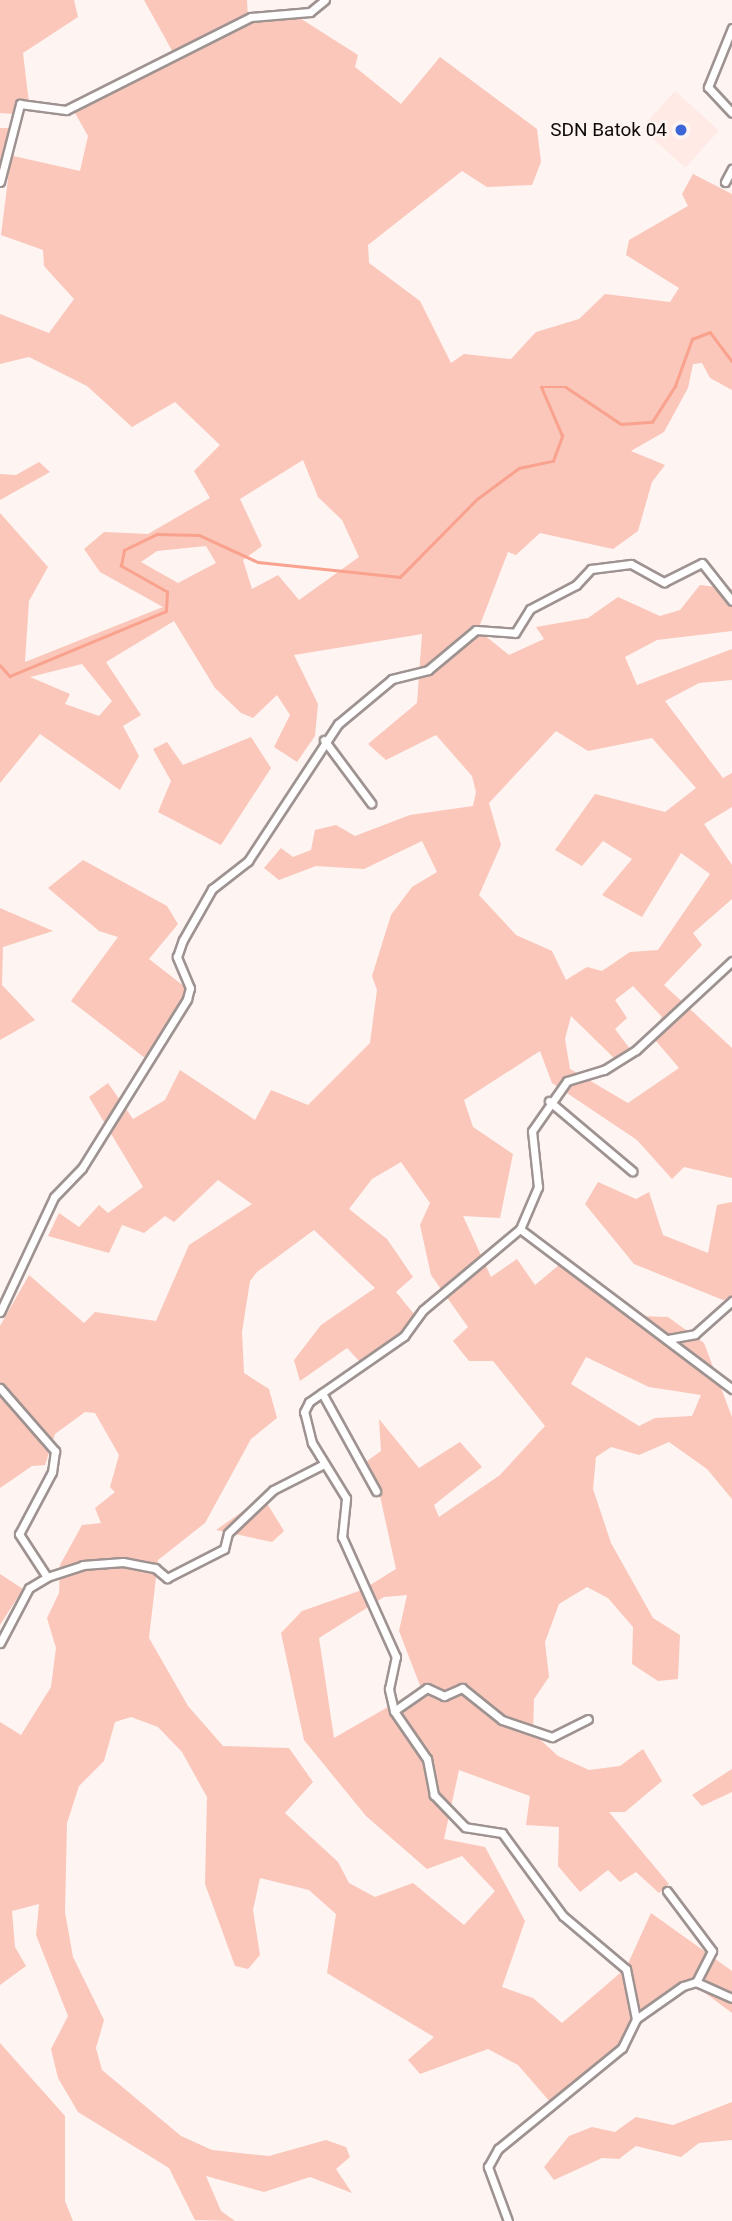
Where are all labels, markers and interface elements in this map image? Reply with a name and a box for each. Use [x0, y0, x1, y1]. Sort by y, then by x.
place label: SDN Batok 04 [550, 119, 667, 141]
marker: SDN Batok 04 [673, 122, 689, 138]

